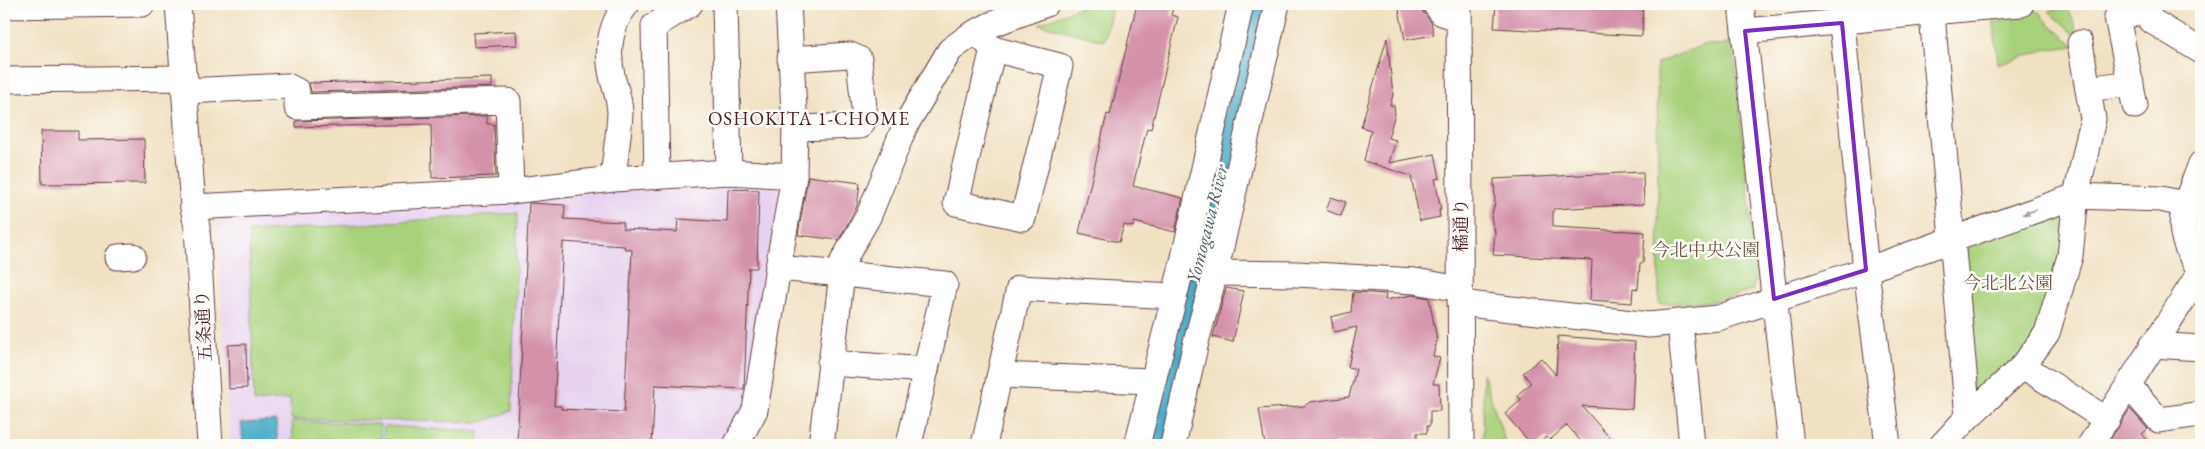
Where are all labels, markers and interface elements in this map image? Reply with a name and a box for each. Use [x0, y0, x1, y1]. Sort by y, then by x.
district label: OSHOKITA 1-CHOME [708, 106, 910, 131]
water label: Yomogawa River [1180, 161, 1234, 286]
street label: 橘通り [1449, 198, 1472, 252]
one-way arrow [2022, 209, 2037, 217]
park label: 今北中央公園 [1652, 238, 1760, 261]
park label: 今北北公園 [1963, 271, 2053, 294]
one-way arrow [1819, 279, 1834, 287]
street label: 五条通り [190, 289, 216, 363]

